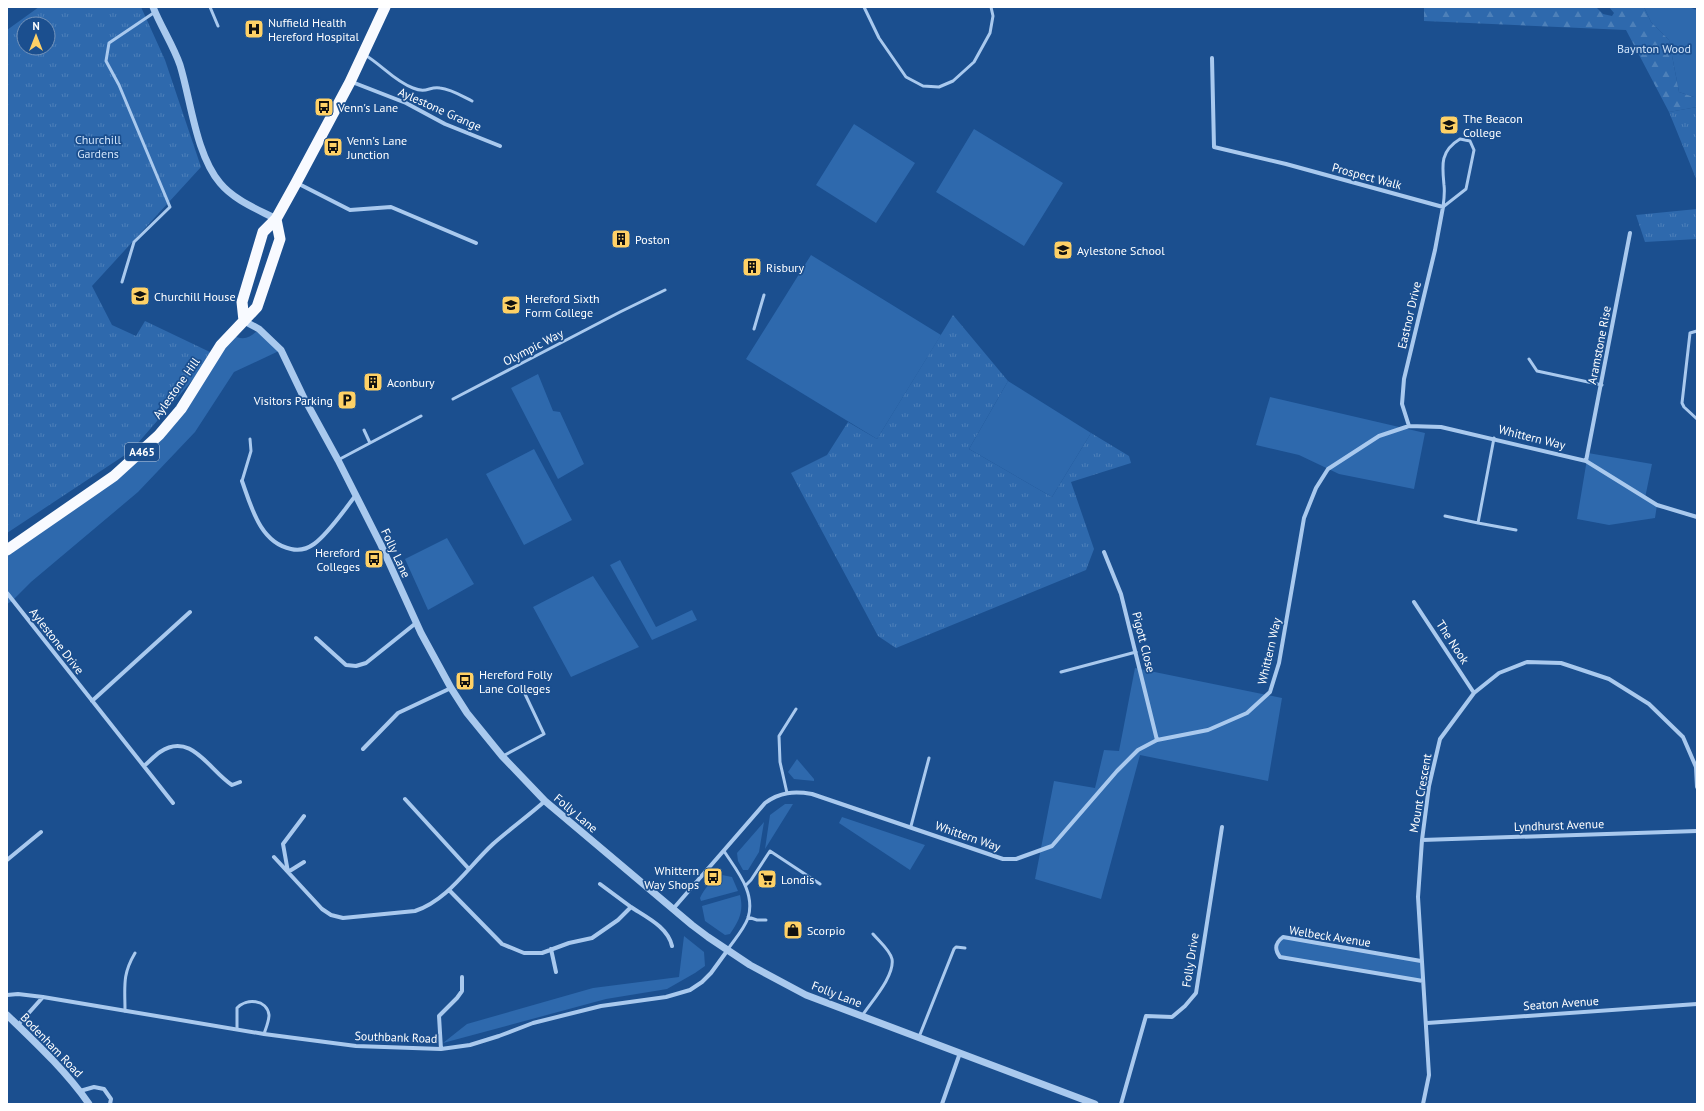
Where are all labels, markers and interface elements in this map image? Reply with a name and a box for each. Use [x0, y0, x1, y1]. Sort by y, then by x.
place label: Nuffield Health Hereford Hospital [268, 15, 359, 44]
north arrow [16, 16, 56, 56]
hospital icon: Nuffield Health Hereford Hospital [243, 18, 265, 40]
text: N [32, 19, 40, 33]
park label: Baynton Wood [1617, 41, 1691, 56]
street label: Aylestone Grange [396, 84, 484, 134]
bus stop icon: Venn's Lane [313, 96, 335, 118]
place label: Venn's Lane [337, 100, 398, 115]
place label: The Beacon College [1463, 111, 1523, 140]
school or university icon: The Beacon College [1438, 114, 1460, 136]
park label: Churchill Gardens [75, 132, 122, 161]
place label: Venn's Lane Junction [346, 133, 407, 162]
bus stop icon: Venn's Lane Junction [322, 136, 344, 158]
street label: Prospect Walk [1331, 160, 1404, 193]
building icon: Poston [610, 228, 632, 250]
place label: Poston [635, 232, 670, 247]
school or university icon: Aylestone School [1052, 239, 1074, 261]
place label: Aylestone School [1077, 243, 1165, 258]
building icon: Risbury [741, 256, 763, 278]
place label: Risbury [766, 260, 804, 275]
street label: Eastnor Drive [1394, 280, 1424, 350]
school or university icon: Churchill House [129, 285, 151, 307]
place label: Churchill House [154, 289, 235, 304]
place label: Hereford Sixth Form College [525, 291, 600, 320]
school or university icon: Hereford Sixth Form College [500, 294, 522, 316]
street label: Aramstone Rise [1584, 305, 1614, 385]
street label: Olympic Way [500, 325, 566, 369]
street label: Aylestone Hill [149, 354, 203, 422]
building icon: Aconbury [362, 371, 384, 393]
place label: Aconbury [387, 375, 435, 390]
parking icon: Visitors Parking [336, 389, 358, 411]
place label: Visitors Parking [253, 393, 333, 408]
street label: Whittern Way [1497, 421, 1567, 453]
road number: A465 [125, 443, 159, 461]
street label: Folly Lane [378, 526, 414, 580]
place label: Hereford Colleges [315, 545, 360, 574]
bus stop icon: Hereford Colleges [363, 548, 385, 570]
street label: Aylestone Drive [26, 605, 88, 677]
street label: Pigott Close [1129, 610, 1159, 674]
street label: Whittern Way [1254, 616, 1284, 686]
street label: The Nook [1433, 617, 1473, 667]
place label: Hereford Folly Lane Colleges [479, 667, 553, 696]
bus stop icon: Hereford Folly Lane Colleges [454, 670, 476, 692]
street label: Mount Crescent [1406, 752, 1434, 834]
street label: Folly Lane [551, 790, 601, 836]
street label: Lyndhurst Avenue [1514, 816, 1604, 834]
street label: Whittern Way [933, 818, 1003, 854]
place label: Whittern Way Shops [644, 863, 699, 892]
bus stop icon: Whittern Way Shops [702, 866, 724, 888]
supermarket icon: Londis [756, 868, 778, 890]
place label: Londis [781, 872, 814, 887]
shop icon: Scorpio [782, 919, 804, 941]
street label: Welbeck Avenue [1288, 922, 1372, 950]
place label: Scorpio [807, 923, 845, 938]
street label: Folly Drive [1178, 932, 1202, 988]
street label: Folly Lane [810, 978, 864, 1010]
street label: Seaton Avenue [1523, 993, 1599, 1013]
street label: Bodenham Road [18, 1010, 86, 1080]
street label: Southbank Road [354, 1028, 438, 1046]

